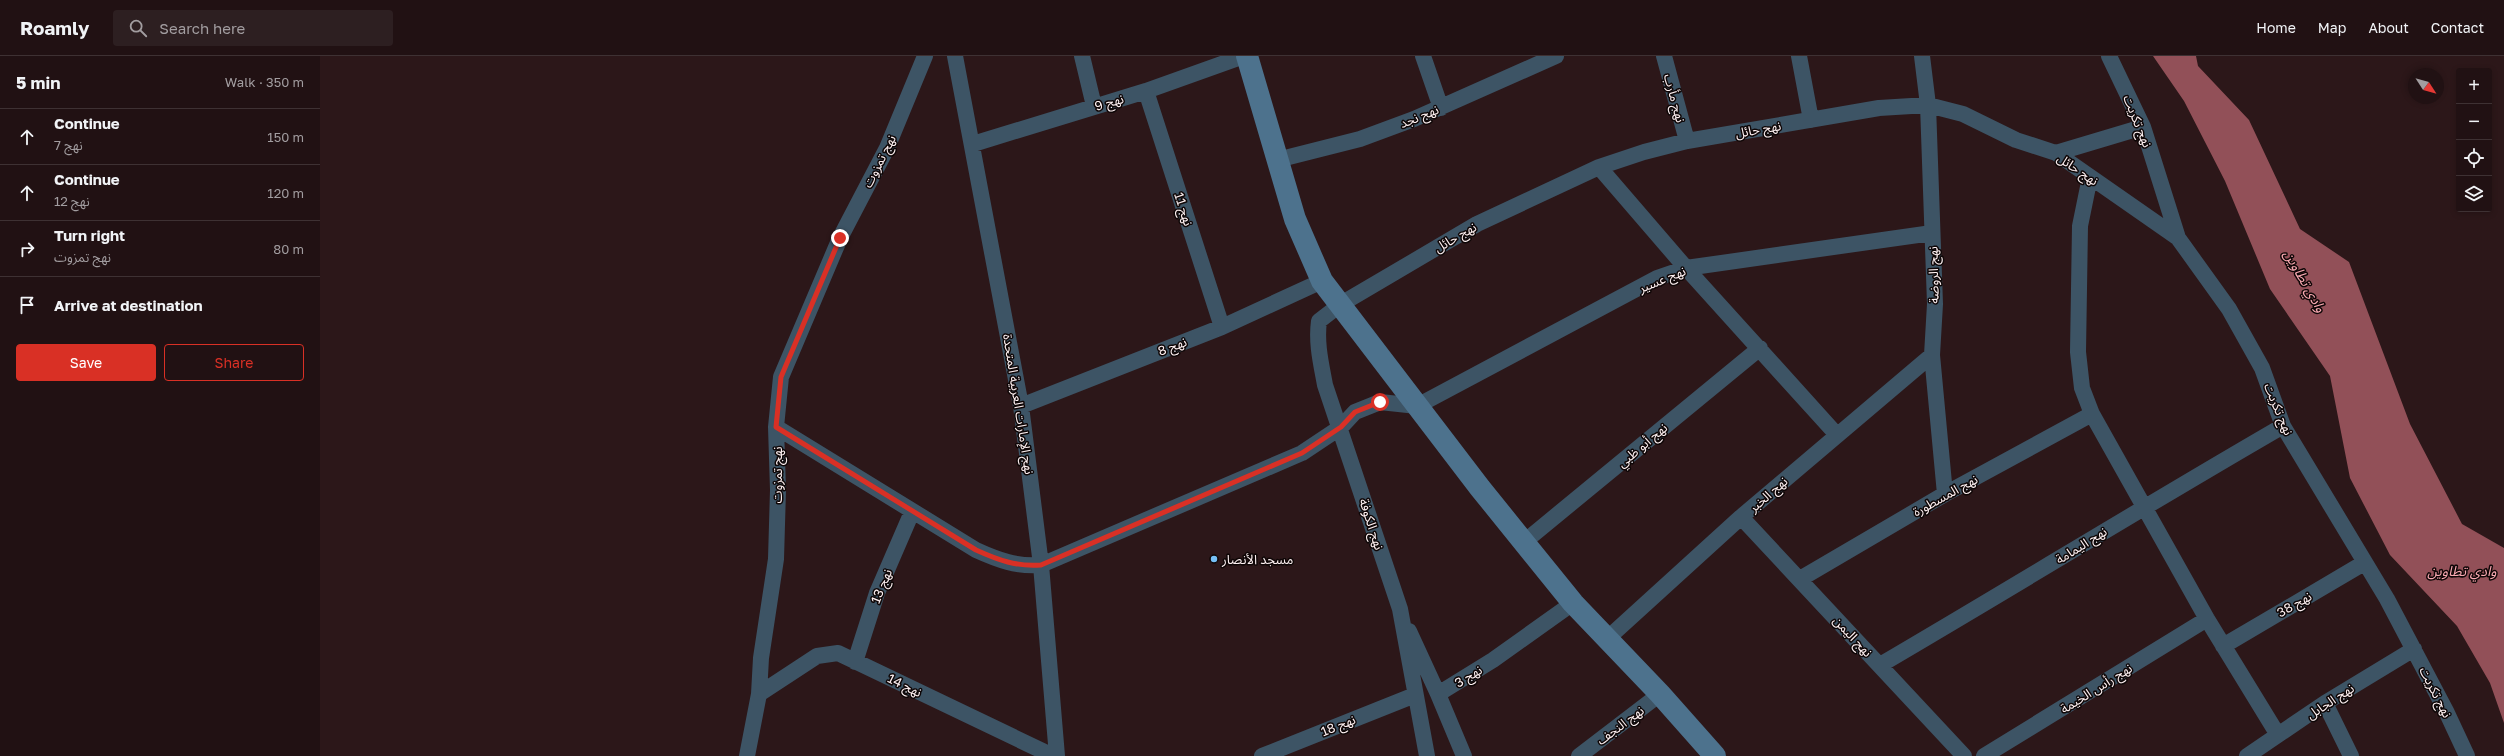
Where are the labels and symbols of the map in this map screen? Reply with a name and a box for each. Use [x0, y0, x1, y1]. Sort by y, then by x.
north arrow [2408, 68, 2444, 104]
street label: نهج مأرب [1658, 72, 1689, 125]
street label: نهج 9 [1092, 90, 1126, 117]
street label: نهج تكريت [2117, 92, 2156, 151]
street label: نهج نجد [1397, 101, 1442, 134]
street label: نهج حائل [1734, 117, 1783, 144]
street label: نهج تمزوت [859, 132, 902, 191]
street label: نهج حائل [2053, 149, 2102, 191]
street label: نهج 11 [1168, 190, 1197, 229]
street label: نهج حائل [1431, 219, 1481, 258]
route end [831, 229, 849, 247]
street label: نهج الروضة [1925, 246, 1944, 304]
water label: وادي تطاوين [2278, 247, 2330, 317]
street label: نهج عسير [1635, 262, 1689, 299]
street label: نهج الإمارات العربية المتحدة [997, 333, 1038, 476]
street label: نهج 8 [1155, 333, 1190, 362]
street label: نهج تكريت [2258, 381, 2297, 439]
route start [1371, 393, 1389, 411]
street label: نهج أبو ظبي [1614, 419, 1672, 473]
street label: نهج تمزوت [769, 446, 788, 504]
street label: نهج المسطورة [1910, 471, 1982, 522]
street label: نهج الخبر [1745, 473, 1793, 518]
street label: نهج الكوفة [1353, 496, 1388, 553]
street label: نهج اليمامة [2052, 523, 2111, 570]
place label: مسجد الأنصار [1221, 551, 1294, 567]
marker: مسجد الأنصار [1209, 554, 1219, 564]
water label: وادي تطاوين [2427, 562, 2497, 582]
street label: نهج 13 [867, 566, 898, 607]
street label: نهج 38 [2274, 588, 2316, 623]
street label: نهج اليمن [1828, 612, 1876, 662]
street label: نهج رأس الخيمة [2057, 660, 2136, 719]
street label: نهج 3 [1451, 661, 1486, 693]
street label: نهج تكريت [2414, 664, 2456, 722]
street label: نهج 14 [884, 670, 925, 703]
street label: نهج الجابل [2303, 680, 2358, 725]
street label: نهج النجف [1593, 702, 1649, 750]
street label: نهج 18 [1318, 711, 1359, 742]

